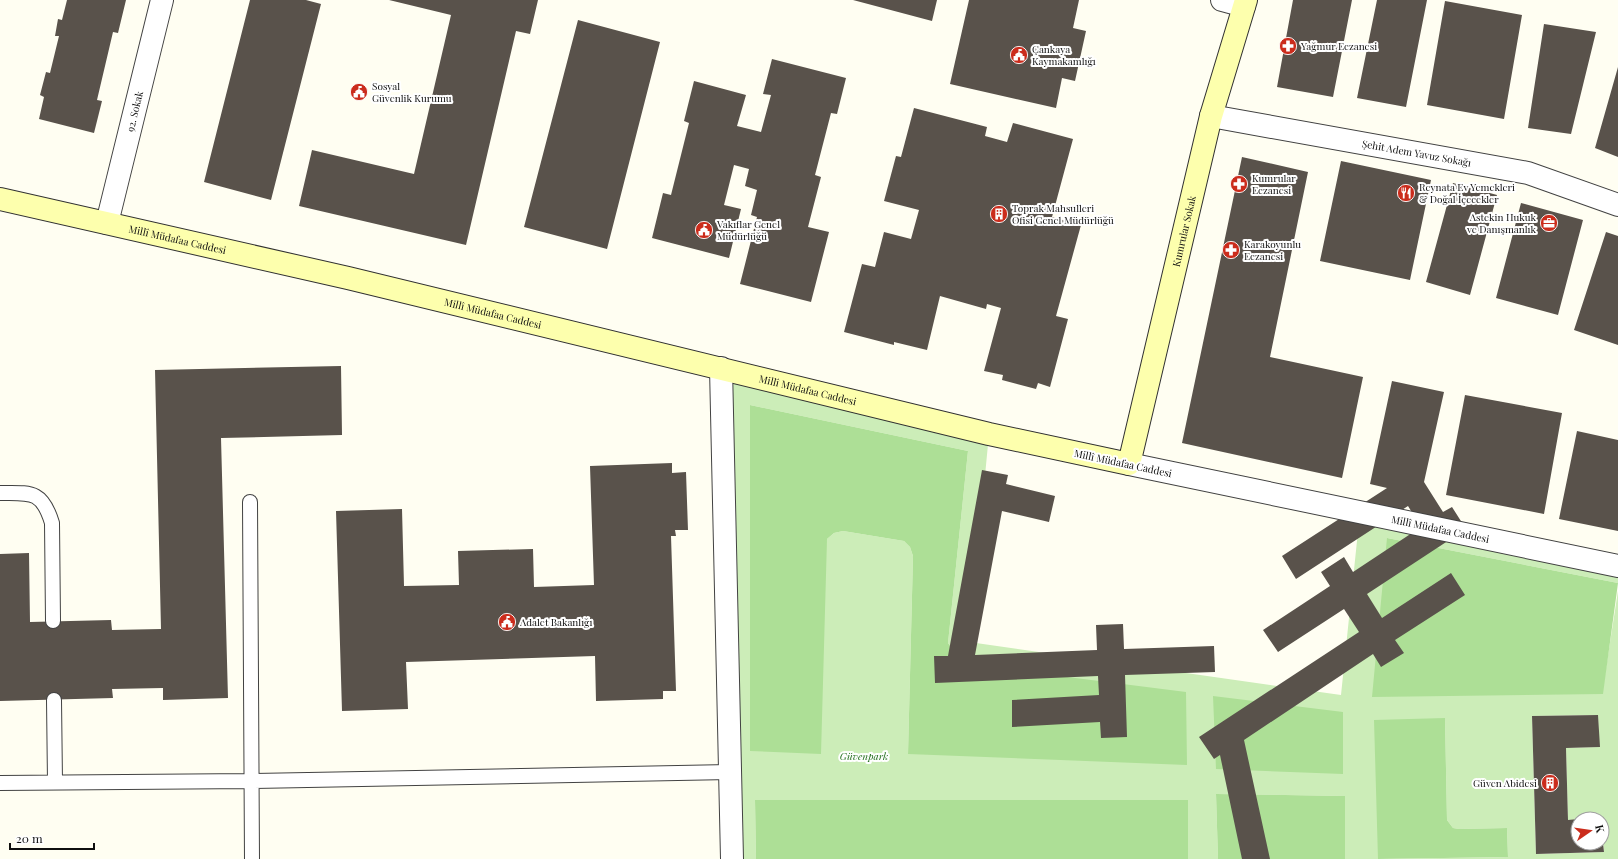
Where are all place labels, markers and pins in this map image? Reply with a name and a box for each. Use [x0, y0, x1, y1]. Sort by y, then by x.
pharmacy icon: Yağmur Eczanesi [1278, 36, 1298, 56]
place label: Yağmur Eczanesi [1300, 39, 1377, 53]
place label: Çankaya Kaymakamlığı [1032, 42, 1096, 68]
public building icon: Çankaya Kaymakamlığı [1009, 45, 1029, 65]
place label: Sosyal Güvenlik Kurumu [372, 79, 452, 105]
public building icon: Sosyal Güvenlik Kurumu [349, 82, 369, 102]
place label: Kumrular Eczanesi [1252, 171, 1296, 197]
pharmacy icon: Kumrular Eczanesi [1229, 174, 1249, 194]
place label: Reynata Ev Yemekleri & Doğal İçecekler [1419, 180, 1515, 206]
restaurant icon: Reynata Ev Yemekleri & Doğal İçecekler [1396, 183, 1416, 203]
place label: Toprak Mahsulleri Ofisi Genel Müdürlüğü [1012, 201, 1114, 227]
building icon: Toprak Mahsulleri Ofisi Genel Müdürlüğü [989, 204, 1009, 224]
place label: Astekin Hukuk ve Danışmanlık [1466, 210, 1537, 236]
office icon: Astekin Hukuk ve Danışmanlık [1539, 213, 1559, 233]
place label: Vakıflar Genel Müdürlüğü [716, 217, 780, 243]
public building icon: Vakıflar Genel Müdürlüğü [694, 220, 714, 240]
place label: Karakoyunlu Eczanesi [1244, 237, 1301, 263]
pharmacy icon: Karakoyunlu Eczanesi [1221, 240, 1241, 260]
public building icon: Adalet Bakanlığı [497, 612, 517, 632]
place label: Adalet Bakanlığı [519, 615, 592, 629]
building icon: Güven Abidesi [1540, 773, 1560, 793]
place label: Güven Abidesi [1473, 776, 1537, 790]

